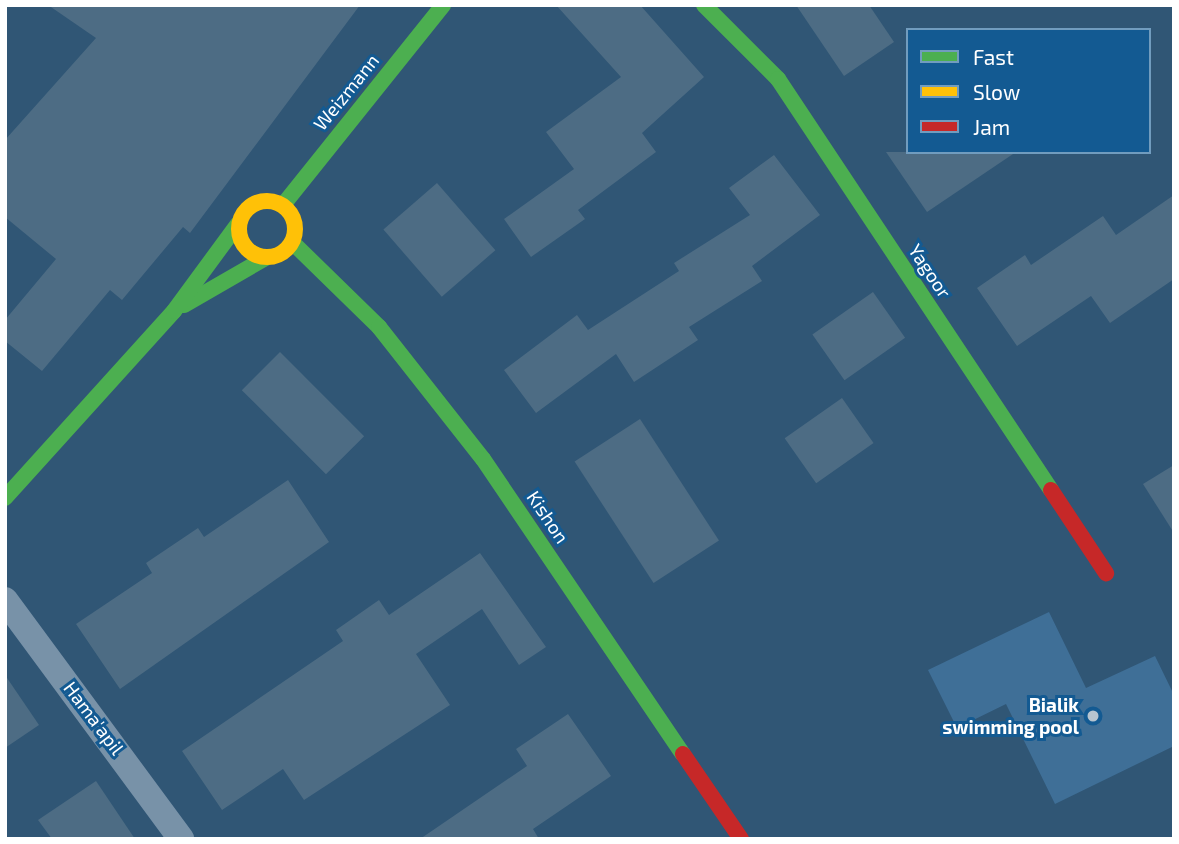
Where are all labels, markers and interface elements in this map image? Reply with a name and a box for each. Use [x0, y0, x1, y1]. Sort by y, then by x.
legend [906, 28, 1151, 154]
text: Fast [973, 44, 1014, 69]
street label: Weizmann [308, 49, 384, 135]
text: Slow [973, 79, 1020, 104]
text: Jam [973, 114, 1010, 139]
street label: Yagoor [904, 240, 956, 302]
street label: Kishon [522, 486, 574, 548]
street label: Hama'apil [59, 677, 129, 759]
place label: Bialik swimming pool [942, 694, 1079, 738]
marker: Bialik swimming pool [1085, 708, 1101, 724]

